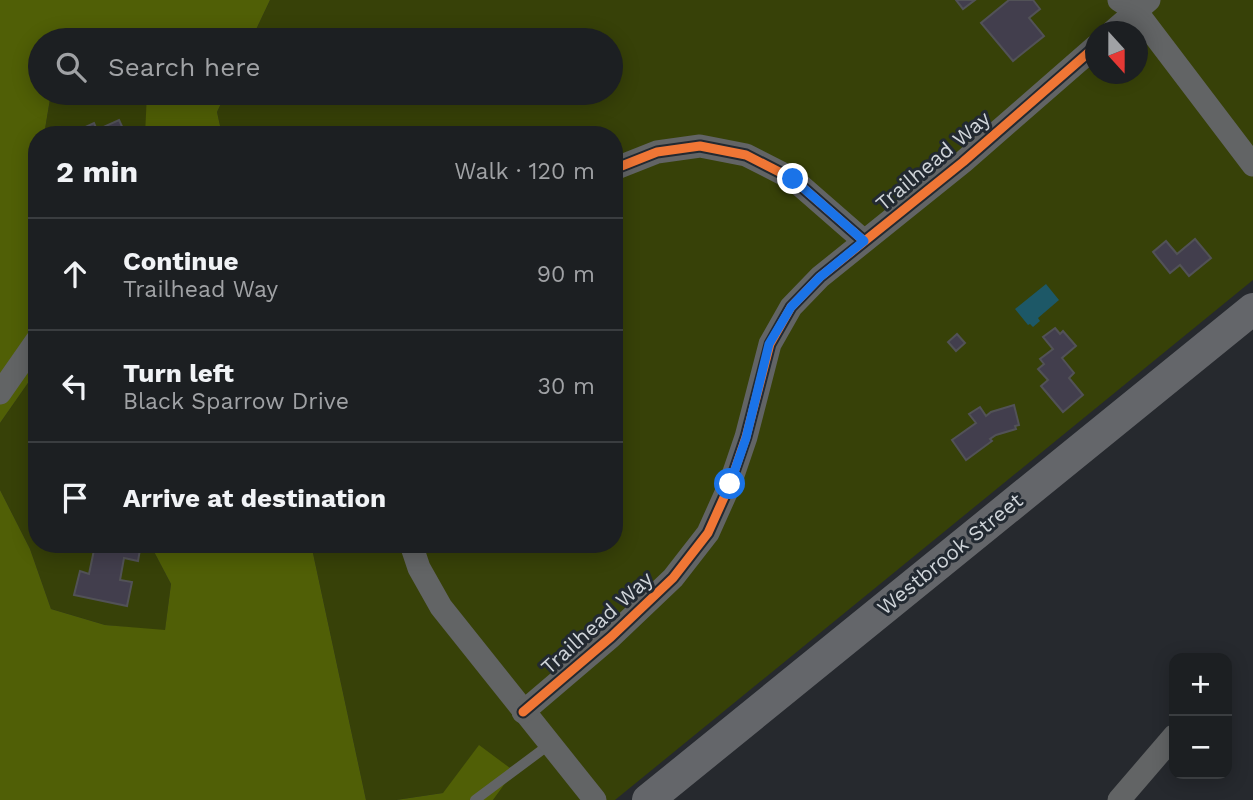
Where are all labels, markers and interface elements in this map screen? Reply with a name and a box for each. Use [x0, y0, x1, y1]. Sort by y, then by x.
north arrow [1085, 21, 1148, 84]
search box [28, 28, 623, 105]
icon: search [52, 48, 90, 86]
text: Search here [108, 52, 260, 82]
street label: Trailhead Way [870, 105, 995, 216]
text: 2 min [56, 154, 138, 189]
text: Walk · 120 m [454, 158, 595, 185]
route end [777, 163, 808, 194]
text: Continue [123, 246, 239, 276]
icon: ahead [56, 255, 94, 293]
text: 90 m [537, 261, 595, 288]
text: Trailhead Way [123, 276, 278, 303]
text: Turn left [123, 358, 234, 388]
icon: left [56, 367, 94, 405]
text: 30 m [538, 373, 595, 400]
text: Black Sparrow Drive [123, 388, 349, 415]
route start [714, 468, 745, 499]
icon: arrive [56, 479, 94, 517]
text: Arrive at destination [123, 483, 386, 513]
street label: Westbrook Street [872, 487, 1028, 620]
street label: Trailhead Way [536, 566, 658, 679]
map controls [1169, 653, 1232, 779]
button: + [1169, 653, 1232, 716]
button: − [1169, 716, 1232, 779]

